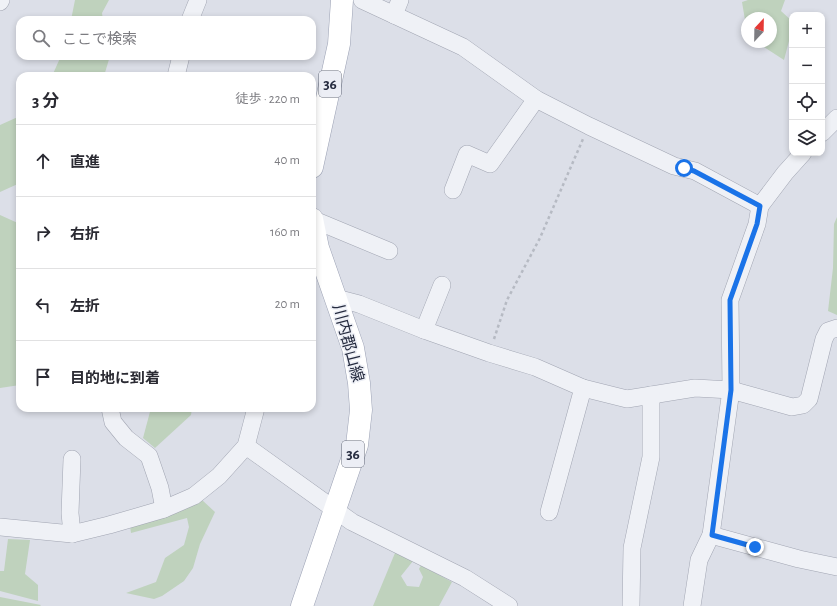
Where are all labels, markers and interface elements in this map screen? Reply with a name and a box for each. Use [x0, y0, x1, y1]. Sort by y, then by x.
north arrow [741, 12, 777, 48]
map controls [789, 12, 825, 156]
button: + [789, 12, 825, 48]
search box [16, 16, 316, 60]
icon: search [30, 27, 52, 49]
text: ここで検索 [62, 32, 137, 47]
button: − [789, 48, 825, 84]
road number: 36 [319, 71, 341, 97]
button: locate [789, 84, 825, 120]
text: 3 分 [32, 92, 59, 109]
text: 徒歩 · 220 m [235, 93, 300, 106]
button: layers [789, 120, 825, 156]
icon: ahead [32, 150, 54, 172]
text: 40 m [274, 154, 300, 167]
text: 直進 [70, 155, 100, 170]
route start [675, 159, 693, 177]
icon: right [32, 222, 54, 244]
text: 160 m [270, 226, 300, 239]
text: 右折 [70, 227, 100, 242]
icon: left [32, 294, 54, 316]
text: 20 m [275, 298, 300, 311]
text: 左折 [70, 299, 100, 314]
street label: 川内郡山線 [330, 302, 367, 384]
icon: arrive [32, 366, 54, 388]
text: 目的地に到着 [70, 371, 160, 386]
road number: 36 [342, 441, 364, 467]
route end [746, 538, 764, 556]

